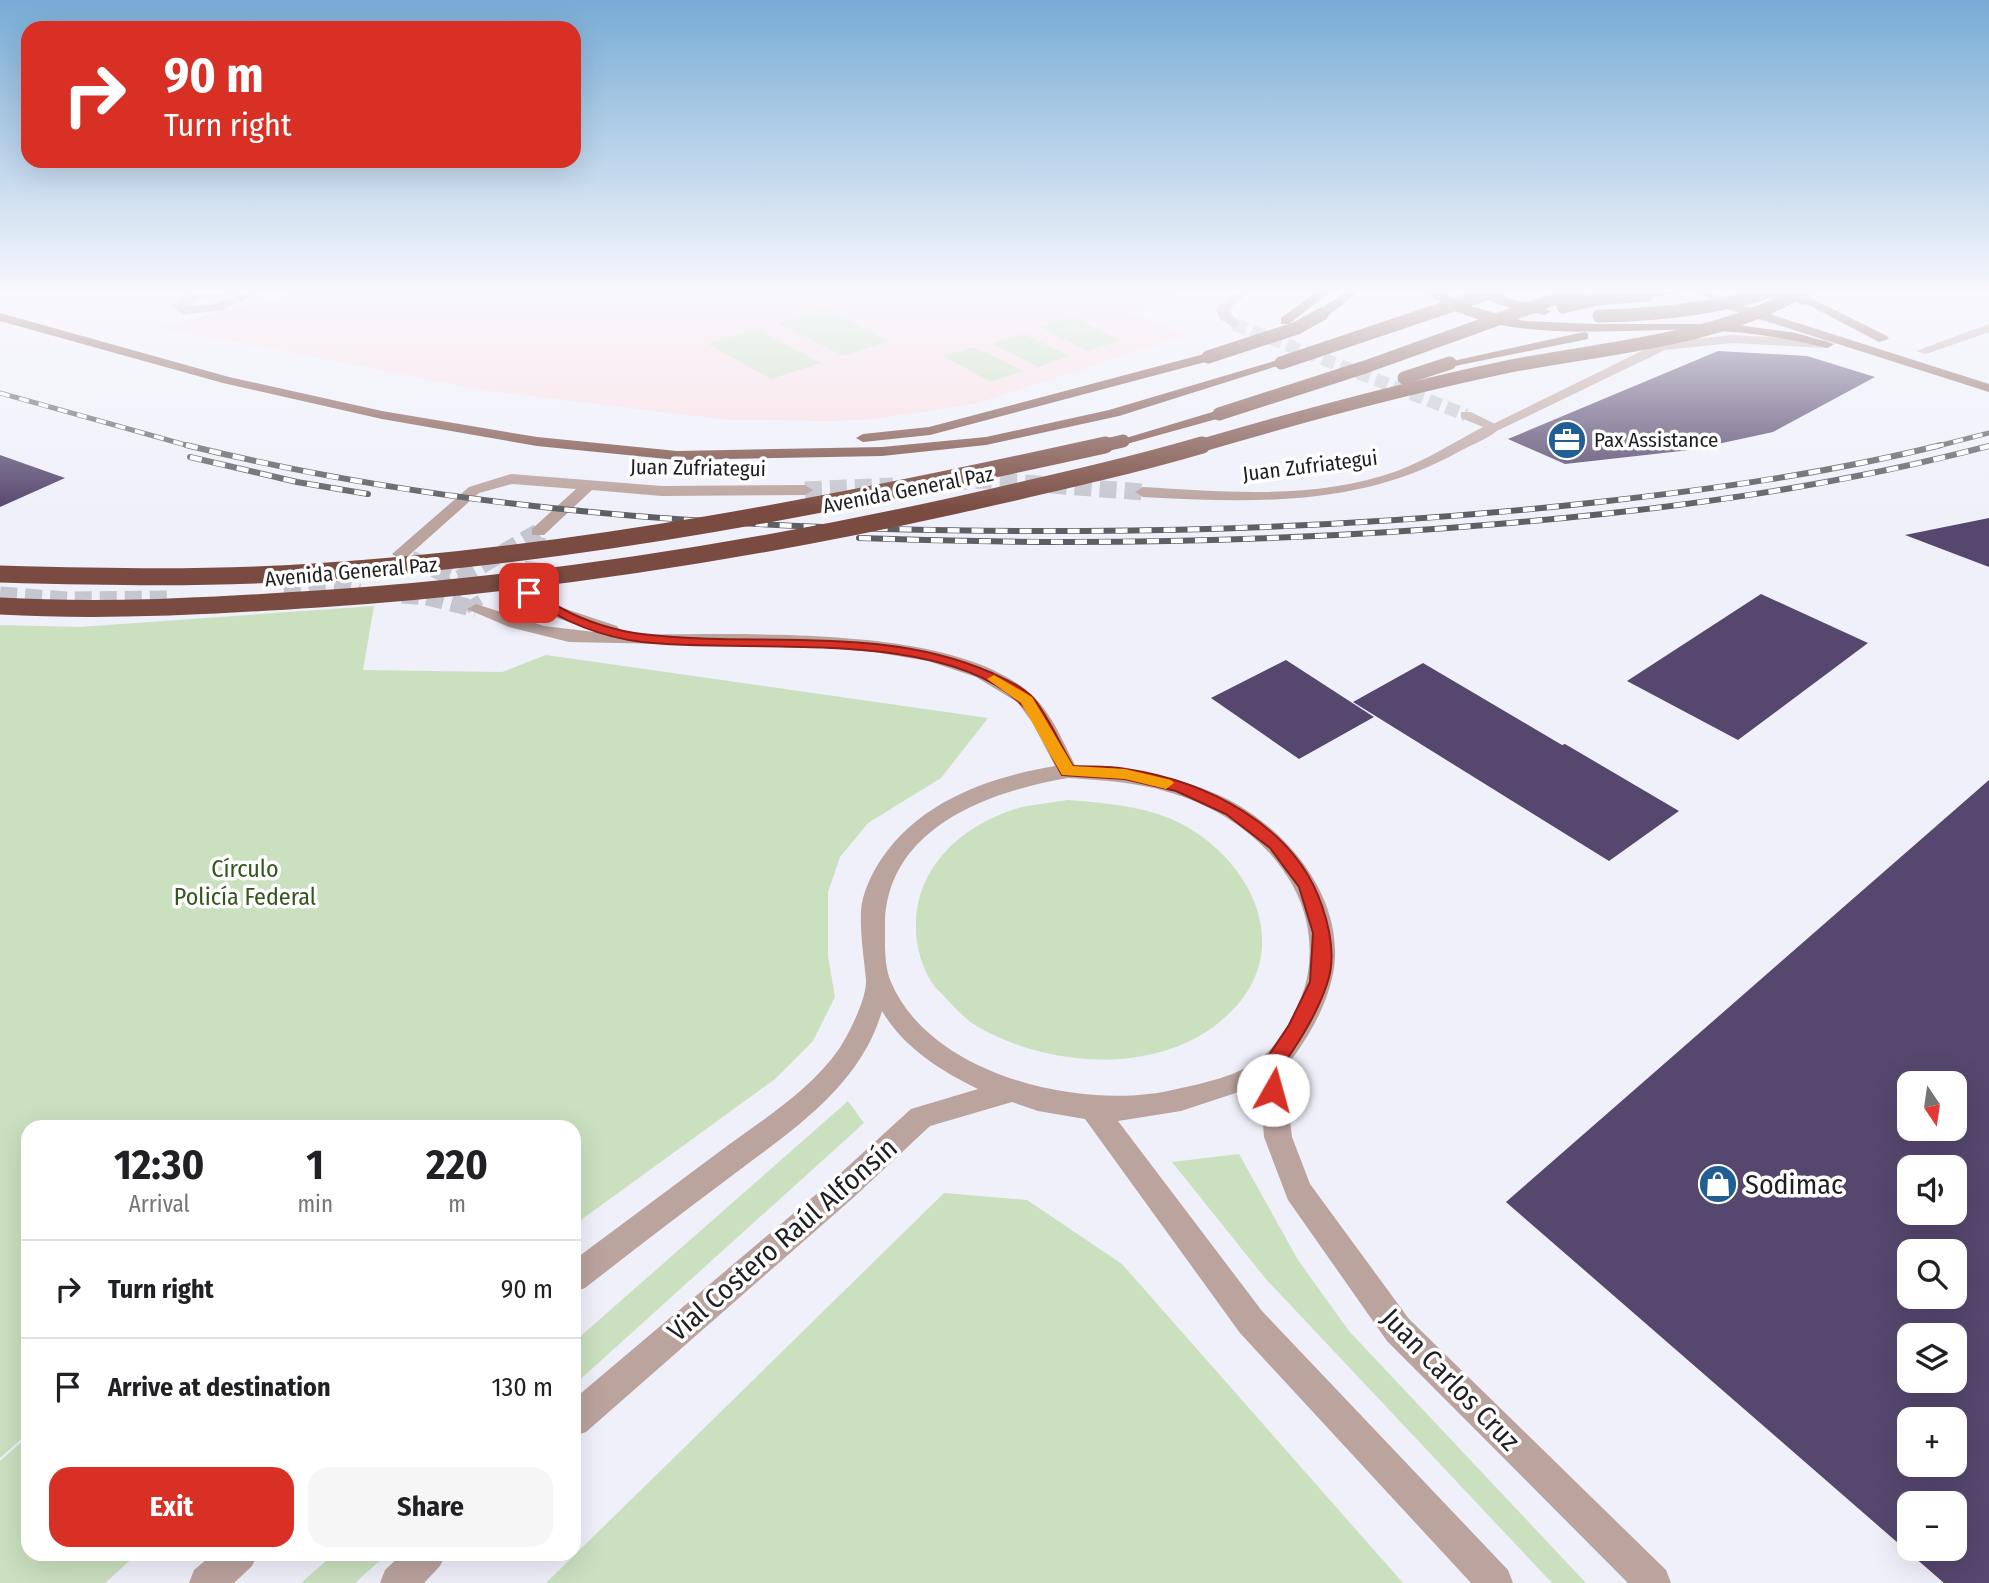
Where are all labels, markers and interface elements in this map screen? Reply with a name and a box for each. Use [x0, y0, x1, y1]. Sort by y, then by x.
text: 90 m [164, 46, 264, 105]
icon: right [49, 49, 140, 140]
text: Turn right [164, 106, 291, 144]
office icon: Pax Assistance [1546, 419, 1588, 461]
place label: Pax Assistance [1594, 427, 1718, 453]
street label: Juan Zufriategui [1241, 445, 1379, 487]
street label: Juan Zufriategui [630, 454, 766, 482]
street label: Avenida General Paz [821, 461, 995, 519]
street label: Avenida General Paz [264, 552, 438, 592]
pin [499, 563, 559, 623]
icon: arrive [510, 574, 548, 612]
park label: Círculo Policía Federal [174, 855, 316, 911]
position arrow [1236, 1053, 1310, 1127]
north arrow [1897, 1071, 1967, 1141]
map controls [1897, 1071, 1967, 1561]
street label: Vial Costero Raúl Alfonsín [661, 1131, 904, 1348]
text: 12:30 [114, 1140, 204, 1190]
text: 1 [306, 1140, 324, 1190]
text: 220 [426, 1140, 488, 1190]
button: sound [1897, 1155, 1967, 1225]
shop icon: Sodimac [1697, 1163, 1739, 1205]
place label: Sodimac [1745, 1168, 1843, 1201]
text: Arrival [129, 1190, 190, 1218]
text: min [297, 1190, 333, 1218]
text: m [448, 1190, 466, 1218]
button: search [1897, 1239, 1967, 1309]
icon: right [49, 1270, 87, 1308]
text: Turn right [108, 1274, 214, 1305]
text: 90 m [501, 1274, 553, 1305]
street label: Juan Carlos Cruz [1375, 1301, 1527, 1457]
button: layers [1897, 1323, 1967, 1393]
icon: arrive [49, 1368, 87, 1406]
text: Arrive at destination [108, 1372, 331, 1403]
text: 130 m [491, 1372, 553, 1403]
button: + [1897, 1407, 1967, 1477]
button: Exit [49, 1467, 294, 1547]
button: Share [308, 1467, 553, 1547]
button: − [1897, 1491, 1967, 1561]

